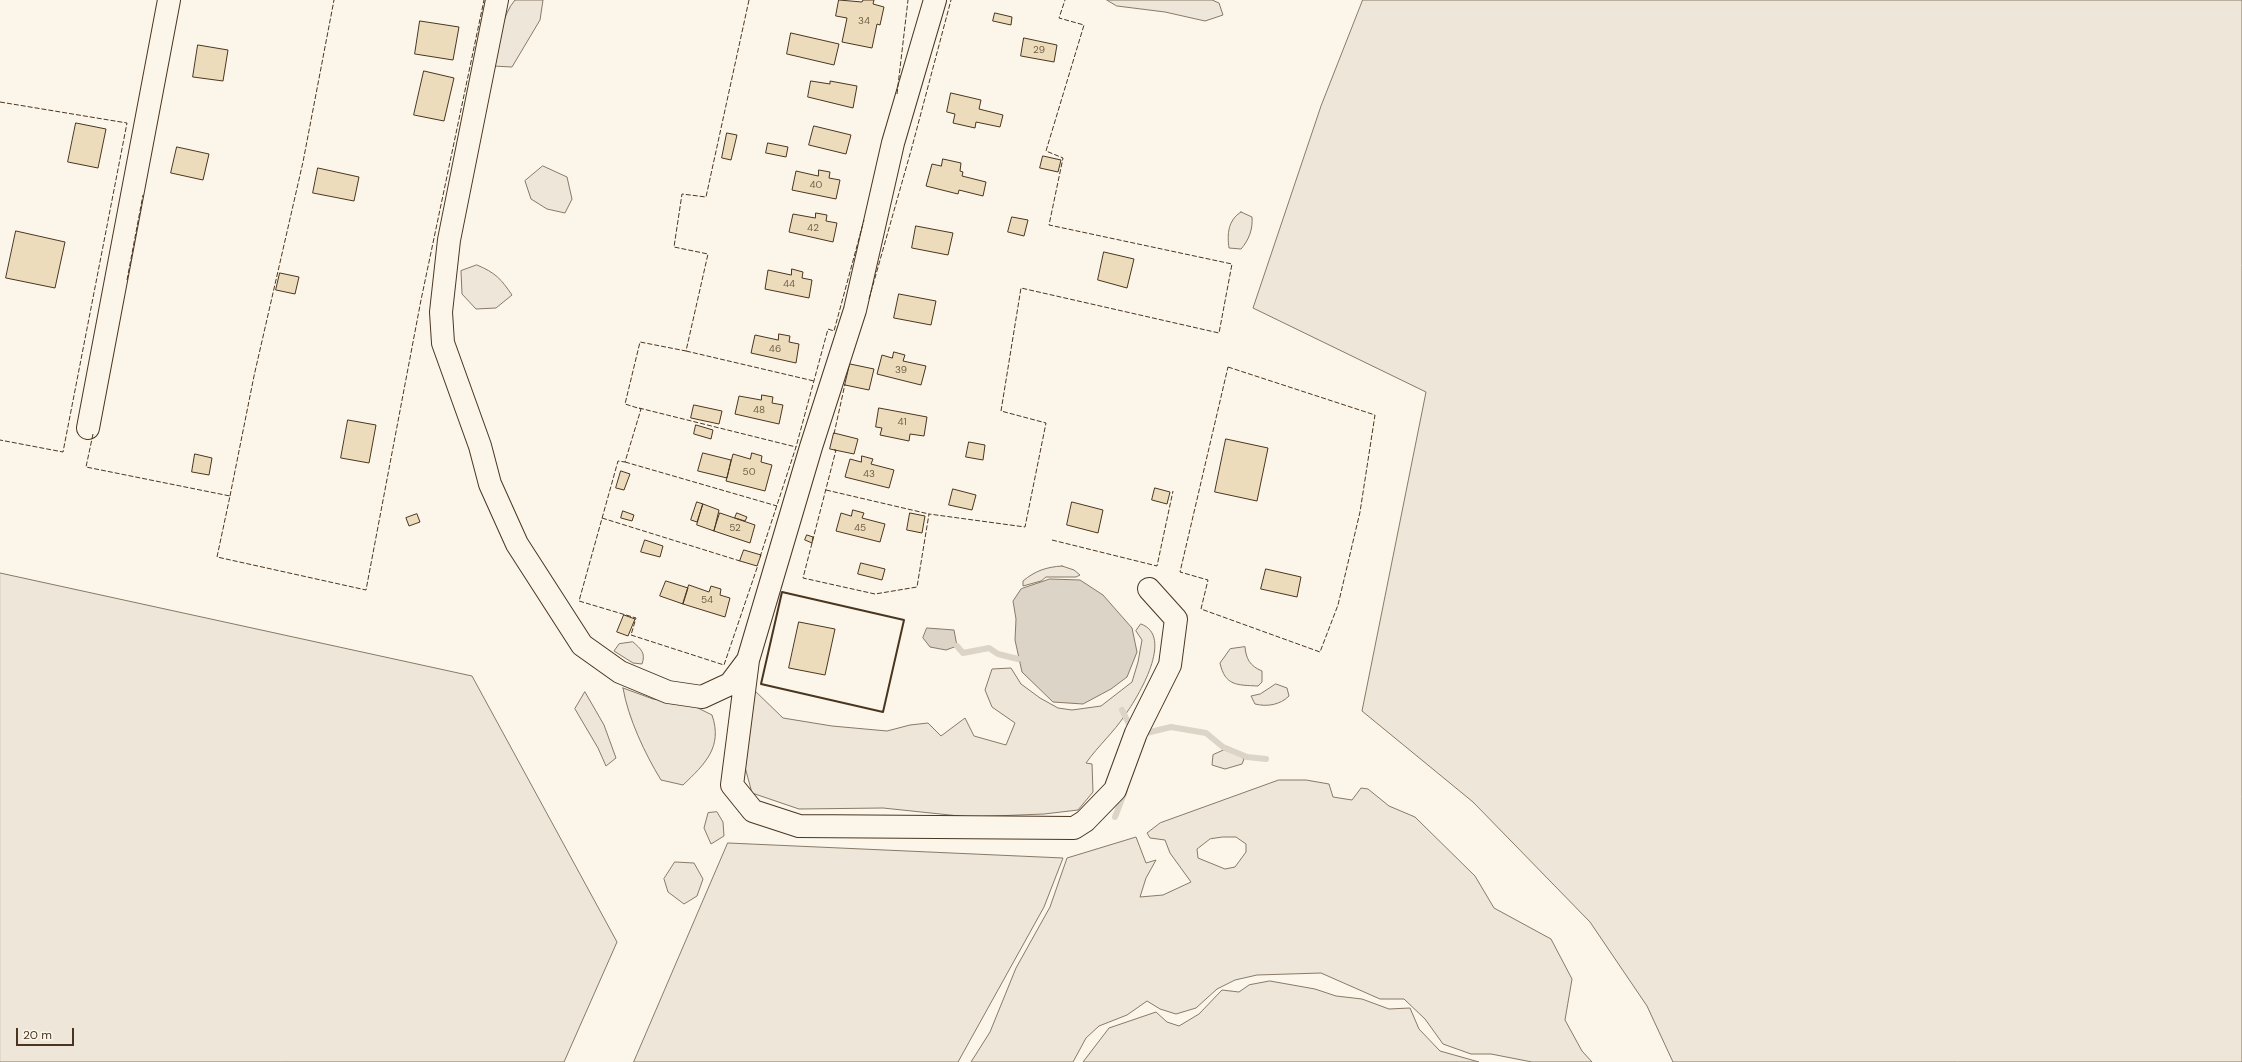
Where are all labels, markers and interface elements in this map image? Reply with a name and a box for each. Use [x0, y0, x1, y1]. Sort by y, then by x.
house number: 34 [858, 15, 870, 27]
house number: 29 [1033, 44, 1045, 56]
house number: 40 [810, 179, 822, 191]
house number: 42 [807, 222, 819, 234]
house number: 44 [783, 278, 795, 290]
house number: 46 [769, 343, 781, 355]
house number: 39 [895, 364, 907, 376]
house number: 48 [753, 404, 765, 416]
house number: 41 [897, 416, 907, 428]
house number: 50 [743, 466, 755, 478]
house number: 43 [863, 468, 875, 480]
house number: 52 [729, 522, 741, 534]
house number: 45 [854, 522, 866, 534]
house number: 54 [701, 594, 713, 606]
scale bar [18, 1020, 76, 1046]
text: 20 m [23, 1027, 52, 1043]

